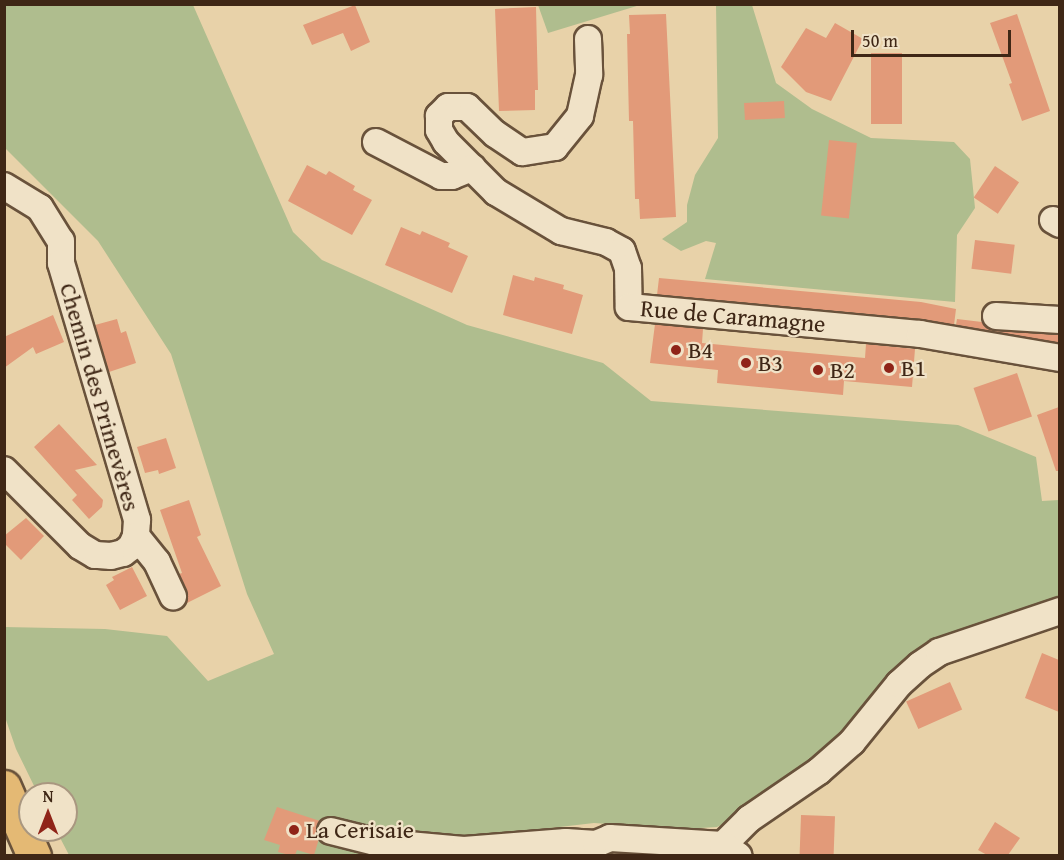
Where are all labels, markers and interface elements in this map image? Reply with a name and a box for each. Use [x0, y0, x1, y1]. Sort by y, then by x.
scale bar [854, 18, 1014, 56]
text: 50 m [862, 27, 898, 54]
street label: Chemin des Primevères [54, 280, 146, 514]
street label: Rue de Caramagne [639, 294, 827, 338]
place label: B4 [688, 336, 713, 364]
marker: B4 [669, 343, 683, 357]
place label: B3 [758, 349, 783, 377]
place label: B1 [901, 354, 926, 382]
marker: B3 [739, 356, 753, 370]
place label: B2 [830, 356, 855, 384]
marker: B1 [882, 361, 896, 375]
marker: B2 [811, 363, 825, 377]
north arrow [18, 782, 78, 842]
text: N [43, 784, 53, 808]
place label: La Cerisaie [306, 816, 414, 844]
marker: La Cerisaie [287, 823, 301, 837]

